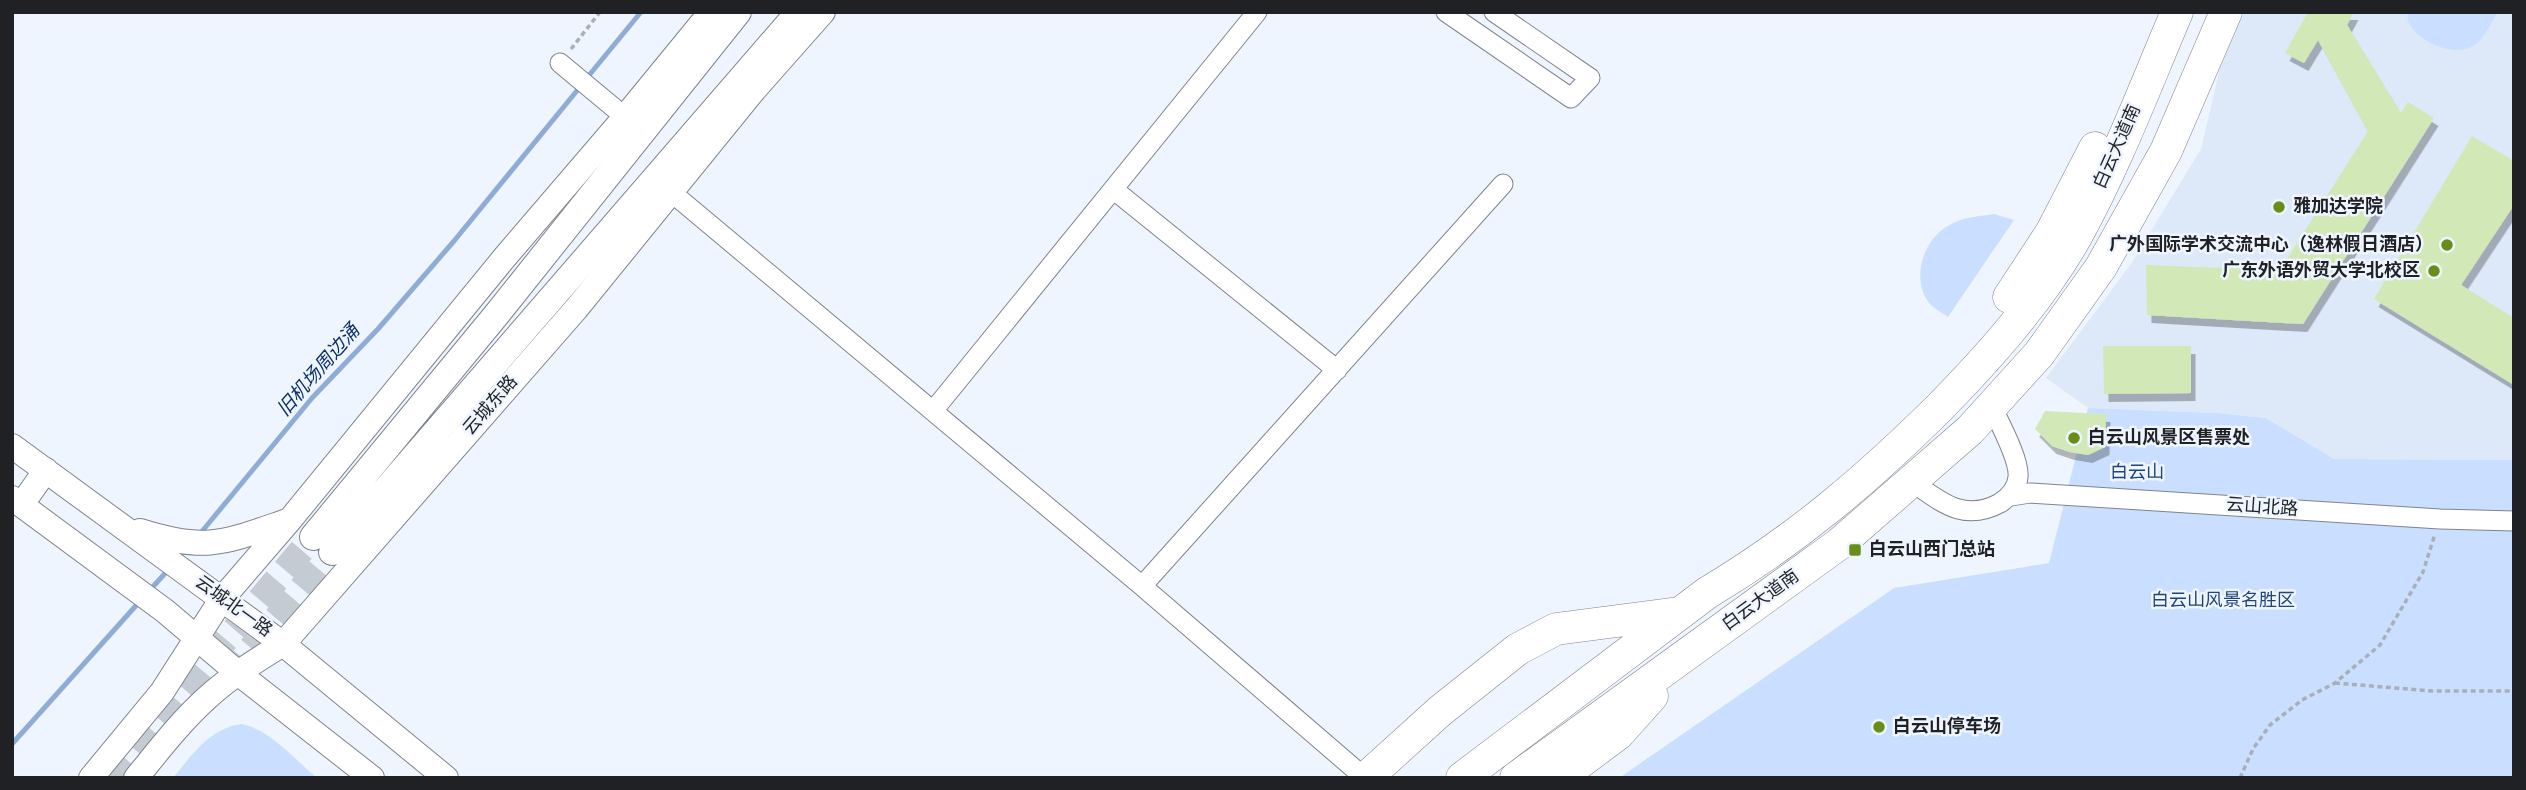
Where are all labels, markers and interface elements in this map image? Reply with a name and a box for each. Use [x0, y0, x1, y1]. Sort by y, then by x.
street label: 白云大道南 [2089, 101, 2147, 193]
place label: 雅加达学院 [2293, 196, 2383, 219]
marker: 雅加达学院 [2271, 199, 2287, 215]
place label: 广外国际学术交流中心（逸林假日酒店） [2109, 234, 2433, 257]
marker: 广外国际学术交流中心（逸林假日酒店） [2439, 237, 2455, 253]
place label: 广东外语外贸大学北校区 [2222, 260, 2420, 283]
marker: 广东外语外贸大学北校区 [2426, 263, 2442, 279]
water label: 旧机场周边涌 [273, 319, 367, 422]
street label: 云城东路 [459, 371, 523, 441]
place label: 白云山风景区售票处 [2088, 427, 2250, 450]
marker: 白云山风景区售票处 [2066, 430, 2082, 446]
park label: 白云山 [2110, 462, 2164, 485]
street label: 云山北路 [2225, 494, 2299, 522]
place label: 白云山西门总站 [1869, 539, 1995, 562]
marker: 白云山西门总站 [1847, 542, 1863, 558]
street label: 白云大道南 [1718, 565, 1804, 637]
street label: 云城北一路 [190, 571, 276, 643]
park label: 白云山风景名胜区 [2151, 590, 2295, 613]
place label: 白云山停车场 [1893, 716, 2001, 739]
marker: 白云山停车场 [1871, 719, 1887, 735]

